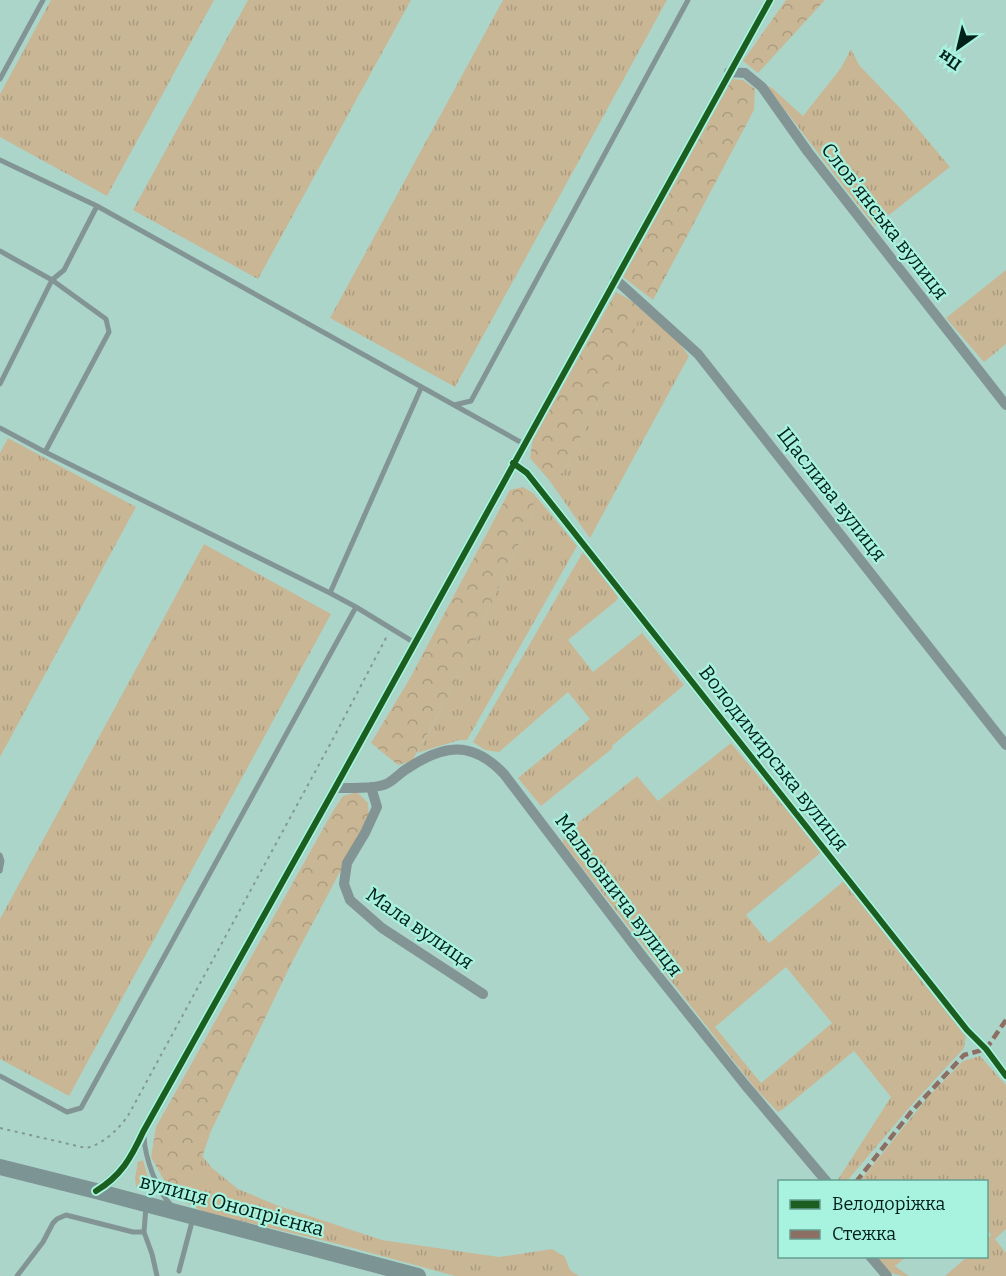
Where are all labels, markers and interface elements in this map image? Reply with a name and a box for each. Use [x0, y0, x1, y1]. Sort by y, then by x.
north arrow [928, 18, 988, 78]
text: Пн [935, 46, 965, 74]
street label: Словʼянська вулиця [816, 138, 954, 304]
street label: Щаслива вулиця [772, 422, 892, 566]
street label: Володимирська вулиця [694, 661, 854, 855]
street label: Мальовнича вулиця [550, 809, 688, 981]
street label: Мала вулиця [362, 882, 478, 974]
street label: вулиця Онопрієнка [137, 1169, 327, 1241]
legend [778, 1180, 988, 1258]
text: Велодоріжка [832, 1193, 945, 1215]
text: Стежка [832, 1223, 896, 1245]

